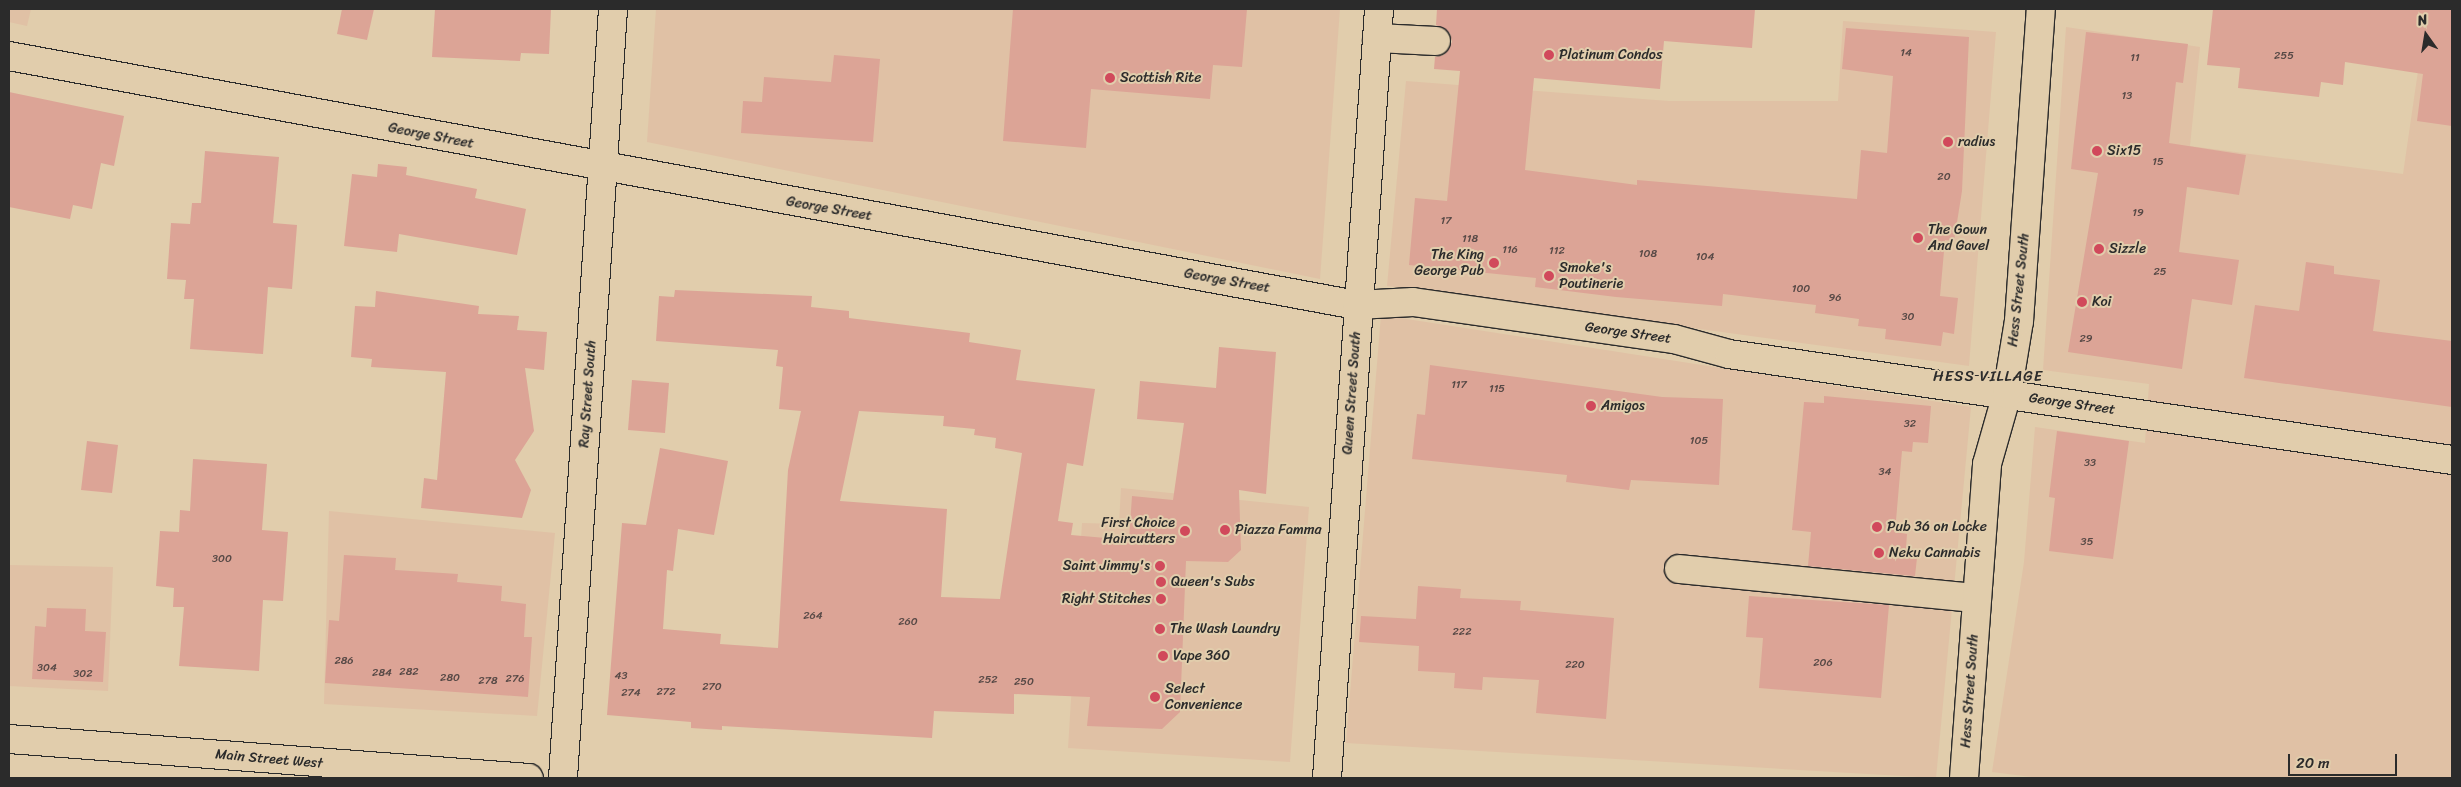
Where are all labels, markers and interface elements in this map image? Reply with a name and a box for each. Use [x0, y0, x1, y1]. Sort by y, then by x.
text: N [2415, 7, 2430, 33]
north arrow [2401, 10, 2451, 60]
house number: 14 [1900, 46, 1912, 60]
place label: Platinum Condos [1559, 47, 1662, 63]
marker: Platinum Condos [1543, 49, 1555, 61]
house number: 255 [2274, 49, 2294, 63]
house number: 11 [2130, 51, 2140, 65]
place label: Scottish Rite [1120, 70, 1201, 86]
marker: Scottish Rite [1104, 72, 1116, 84]
house number: 13 [2122, 89, 2132, 103]
street label: George Street [387, 119, 475, 153]
place label: radius [1958, 134, 1995, 150]
marker: radius [1942, 136, 1954, 148]
place label: Six15 [2107, 143, 2141, 159]
marker: Six15 [2091, 145, 2103, 157]
house number: 15 [2152, 155, 2164, 169]
house number: 20 [1937, 170, 1951, 184]
street label: George Street [785, 193, 873, 225]
house number: 19 [2132, 206, 2144, 220]
house number: 17 [1441, 214, 1451, 228]
place label: The Gown And Gavel [1928, 222, 1989, 254]
house number: 118 [1462, 232, 1478, 246]
marker: The Gown And Gavel [1912, 232, 1924, 244]
street label: Hess Street South [2005, 232, 2033, 348]
place label: Sizzle [2109, 241, 2146, 257]
house number: 116 [1502, 243, 1518, 257]
marker: Sizzle [2093, 243, 2105, 255]
house number: 112 [1549, 244, 1565, 258]
place label: The King George Pub [1414, 247, 1484, 280]
house number: 108 [1639, 247, 1657, 261]
house number: 104 [1696, 250, 1714, 264]
marker: The King George Pub [1488, 257, 1500, 269]
place label: Smoke's Poutinerie [1559, 260, 1623, 292]
street label: George Street [1183, 265, 1271, 297]
house number: 25 [2153, 265, 2167, 279]
marker: Smoke's Poutinerie [1543, 270, 1555, 282]
house number: 100 [1792, 282, 1810, 296]
house number: 96 [1828, 291, 1842, 305]
place label: Koi [2092, 294, 2111, 310]
marker: Koi [2076, 296, 2088, 308]
house number: 30 [1902, 310, 1914, 324]
street label: George Street [1584, 319, 1672, 347]
street label: Queen Street South [1339, 331, 1365, 455]
house number: 29 [2079, 332, 2093, 346]
street label: Ray Street South [576, 340, 600, 448]
district label: HESS VILLAGE [1932, 368, 2044, 386]
house number: 117 [1451, 378, 1467, 392]
house number: 115 [1489, 382, 1505, 396]
street label: George Street [2028, 390, 2116, 418]
place label: Amigos [1601, 398, 1645, 414]
marker: Amigos [1585, 400, 1597, 412]
house number: 32 [1904, 417, 1916, 431]
house number: 105 [1690, 434, 1708, 448]
house number: 33 [2084, 456, 2096, 470]
house number: 34 [1879, 465, 1891, 479]
place label: First Choice Haircutters [1101, 515, 1175, 548]
place label: Pub 36 on Locke [1887, 519, 1987, 535]
marker: Pub 36 on Locke [1871, 521, 1883, 533]
place label: Piazza Famma [1235, 522, 1322, 538]
marker: Piazza Famma [1219, 524, 1231, 536]
marker: First Choice Haircutters [1179, 525, 1191, 537]
house number: 35 [2081, 535, 2093, 549]
place label: Neku Cannabis [1889, 545, 1980, 561]
marker: Neku Cannabis [1873, 547, 1885, 559]
house number: 300 [212, 552, 232, 566]
place label: Saint Jimmy's [1062, 558, 1150, 574]
marker: Saint Jimmy's [1154, 560, 1166, 572]
place label: Queen's Subs [1171, 574, 1255, 590]
marker: Queen's Subs [1155, 576, 1167, 588]
place label: Right Stitches [1062, 591, 1151, 607]
marker: Right Stitches [1155, 593, 1167, 605]
house number: 264 [803, 609, 823, 623]
house number: 260 [898, 615, 918, 629]
place label: The Wash Laundry [1170, 621, 1280, 637]
marker: The Wash Laundry [1154, 623, 1166, 635]
house number: 222 [1452, 625, 1472, 639]
street label: Hess Street South [1958, 633, 1982, 749]
place label: Vape 360 [1173, 648, 1230, 664]
marker: Vape 360 [1157, 650, 1169, 662]
house number: 286 [334, 654, 354, 668]
house number: 206 [1813, 656, 1833, 670]
house number: 220 [1565, 658, 1585, 672]
house number: 304 [37, 661, 57, 675]
house number: 282 [399, 665, 419, 679]
house number: 284 [372, 666, 392, 680]
house number: 302 [73, 667, 93, 681]
house number: 43 [615, 669, 627, 683]
house number: 280 [440, 671, 460, 685]
house number: 276 [506, 672, 524, 686]
house number: 252 [978, 673, 998, 687]
house number: 278 [478, 674, 498, 688]
house number: 250 [1014, 675, 1034, 689]
house number: 270 [702, 680, 722, 694]
place label: Select Convenience [1165, 681, 1242, 714]
house number: 272 [657, 685, 675, 699]
house number: 274 [621, 686, 641, 700]
marker: Select Convenience [1149, 691, 1161, 703]
scale bar [2291, 744, 2400, 776]
street label: Main Street West [214, 746, 324, 772]
text: 20 m [2296, 750, 2330, 776]

